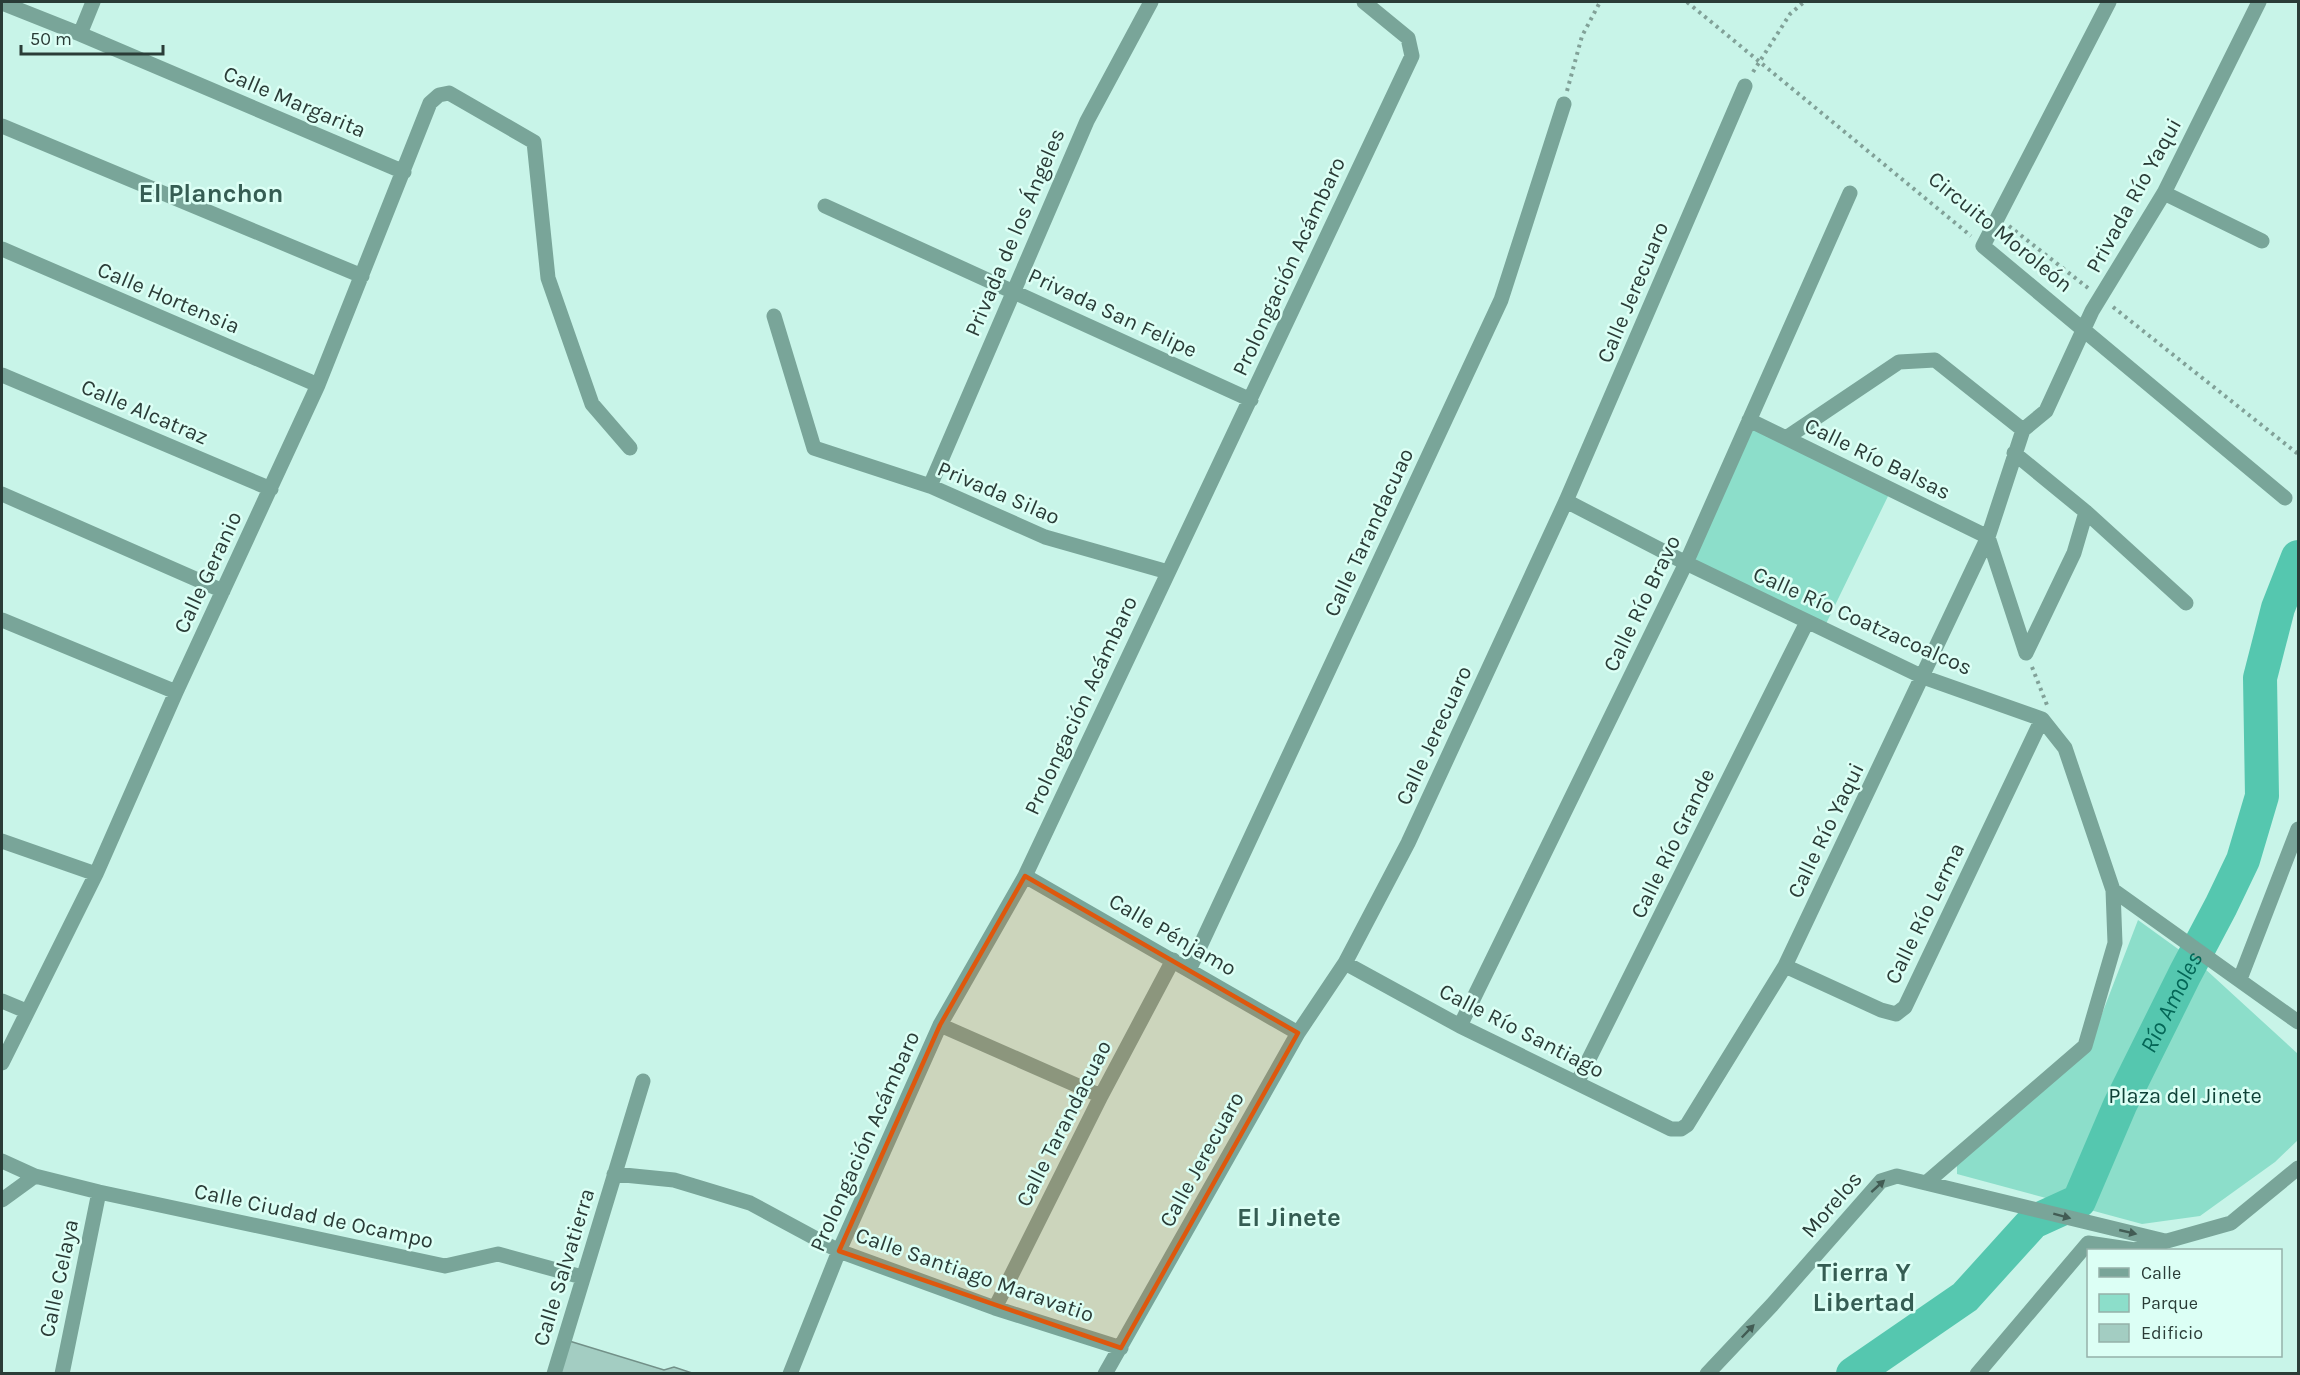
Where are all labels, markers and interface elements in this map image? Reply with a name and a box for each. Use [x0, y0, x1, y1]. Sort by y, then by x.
scale bar [21, 18, 164, 56]
text: 50 m [30, 28, 72, 50]
street label: Calle Margarita [219, 60, 370, 144]
street label: Privada Río Yaqui [2081, 113, 2187, 277]
street label: Privada de los Ángeles [958, 124, 1071, 340]
street label: Prolongación Acámbaro [1227, 153, 1351, 380]
street label: Circuito Moroleón [1923, 166, 2078, 298]
district label: El Planchon [138, 178, 284, 209]
street label: Calle Jerecuaro [1592, 218, 1674, 367]
street label: Calle Hortensia [93, 256, 244, 340]
street label: Privada San Felipe [1024, 262, 1201, 363]
street label: Calle Alcatraz [77, 373, 212, 450]
street label: Calle Río Balsas [1800, 412, 1955, 505]
street label: Calle Tarandacuao [1318, 444, 1419, 621]
street label: Privada Silao [934, 455, 1064, 530]
street label: Calle Geranio [168, 507, 248, 638]
street label: Calle Río Bravo [1598, 531, 1686, 676]
street label: Calle Río Coatzacoalcos [1749, 561, 1976, 681]
street label: Prolongación Acámbaro [1019, 592, 1143, 819]
street label: Calle Jerecuaro [1390, 662, 1478, 809]
street label: Calle Río Yaqui [1782, 759, 1870, 902]
street label: Calle Río Grande [1625, 764, 1720, 923]
street label: Calle Río Lerma [1879, 839, 1970, 988]
street label: Calle Pénjamo [1104, 888, 1241, 982]
water label: Río Amoles [2134, 947, 2208, 1057]
street label: Calle Río Santiago [1435, 978, 1608, 1084]
street label: Prolongación Acámbaro [805, 1027, 925, 1256]
street label: Calle Tarandacuao [1011, 1036, 1117, 1211]
park label: Plaza del Jinete [2108, 1083, 2262, 1109]
street label: Calle Jerecuaro [1154, 1087, 1250, 1232]
street label: Morelos [1796, 1166, 1868, 1243]
street label: Calle Ciudad de Ocampo [192, 1178, 436, 1254]
one-way arrow [1870, 1180, 1885, 1193]
street label: Calle Salvatierra [528, 1185, 600, 1349]
district label: El Jinete [1237, 1202, 1341, 1233]
one-way arrow [2053, 1212, 2071, 1221]
street label: Calle Celaya [34, 1217, 84, 1340]
street label: Calle Santiago Maravatio [852, 1222, 1097, 1328]
one-way arrow [2118, 1227, 2137, 1237]
legend [2087, 1249, 2282, 1357]
district label: Tierra Y Libertad [1813, 1257, 1915, 1318]
text: Calle [2141, 1262, 2181, 1284]
text: Parque [2141, 1292, 2198, 1314]
text: Edificio [2141, 1322, 2203, 1344]
one-way arrow [1741, 1324, 1755, 1339]

